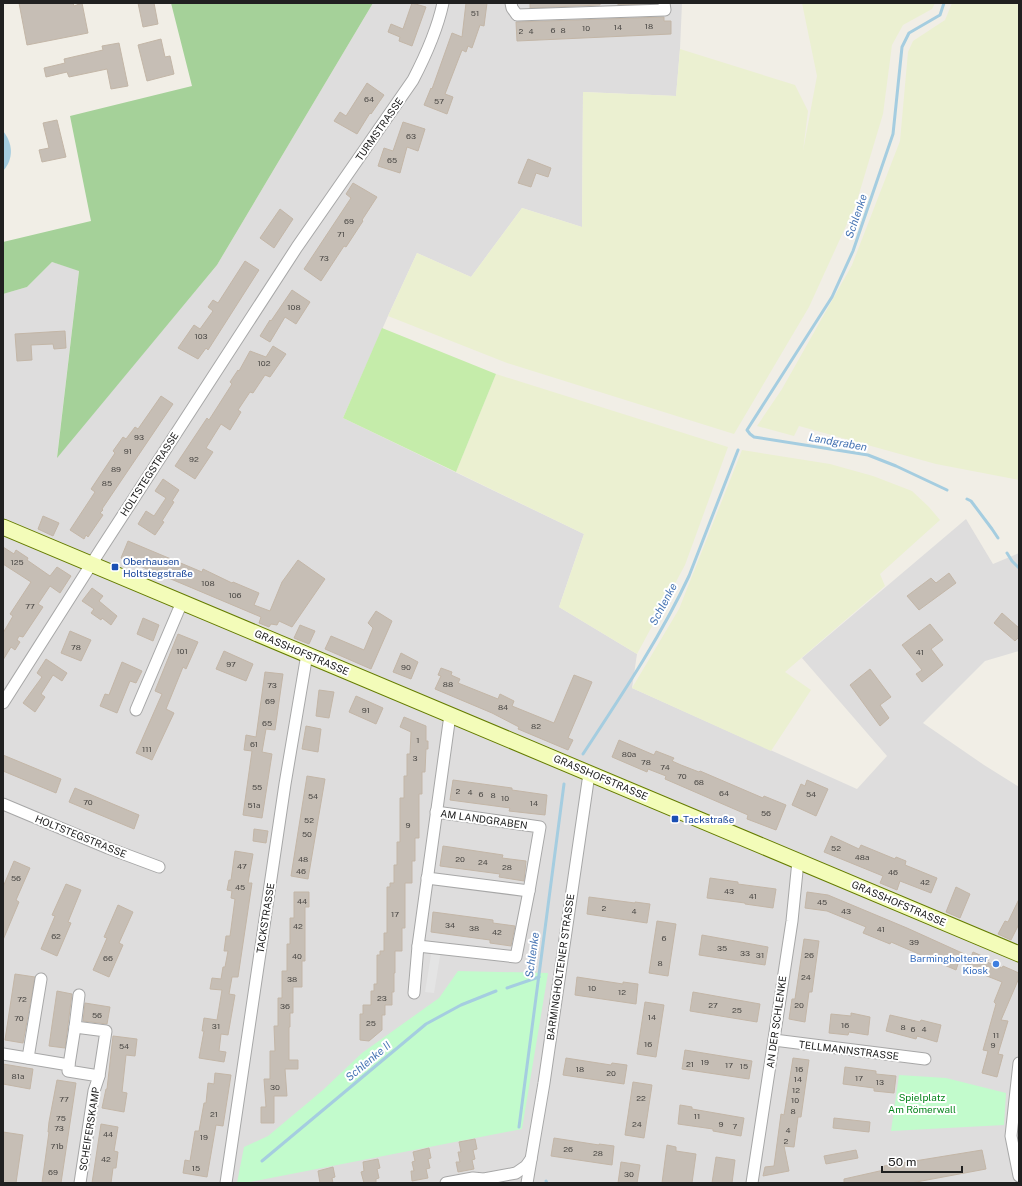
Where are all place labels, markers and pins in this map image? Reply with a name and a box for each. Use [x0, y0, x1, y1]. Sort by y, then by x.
place label: Oberhausen Holtstegstraße [123, 555, 193, 579]
marker: Oberhausen Holtstegstraße [110, 562, 120, 572]
place label: Tackstraße [683, 813, 735, 825]
marker: Tackstraße [670, 814, 680, 824]
place label: Barmingholtener Kiosk [910, 952, 988, 976]
marker: Barmingholtener Kiosk [991, 959, 1001, 969]

